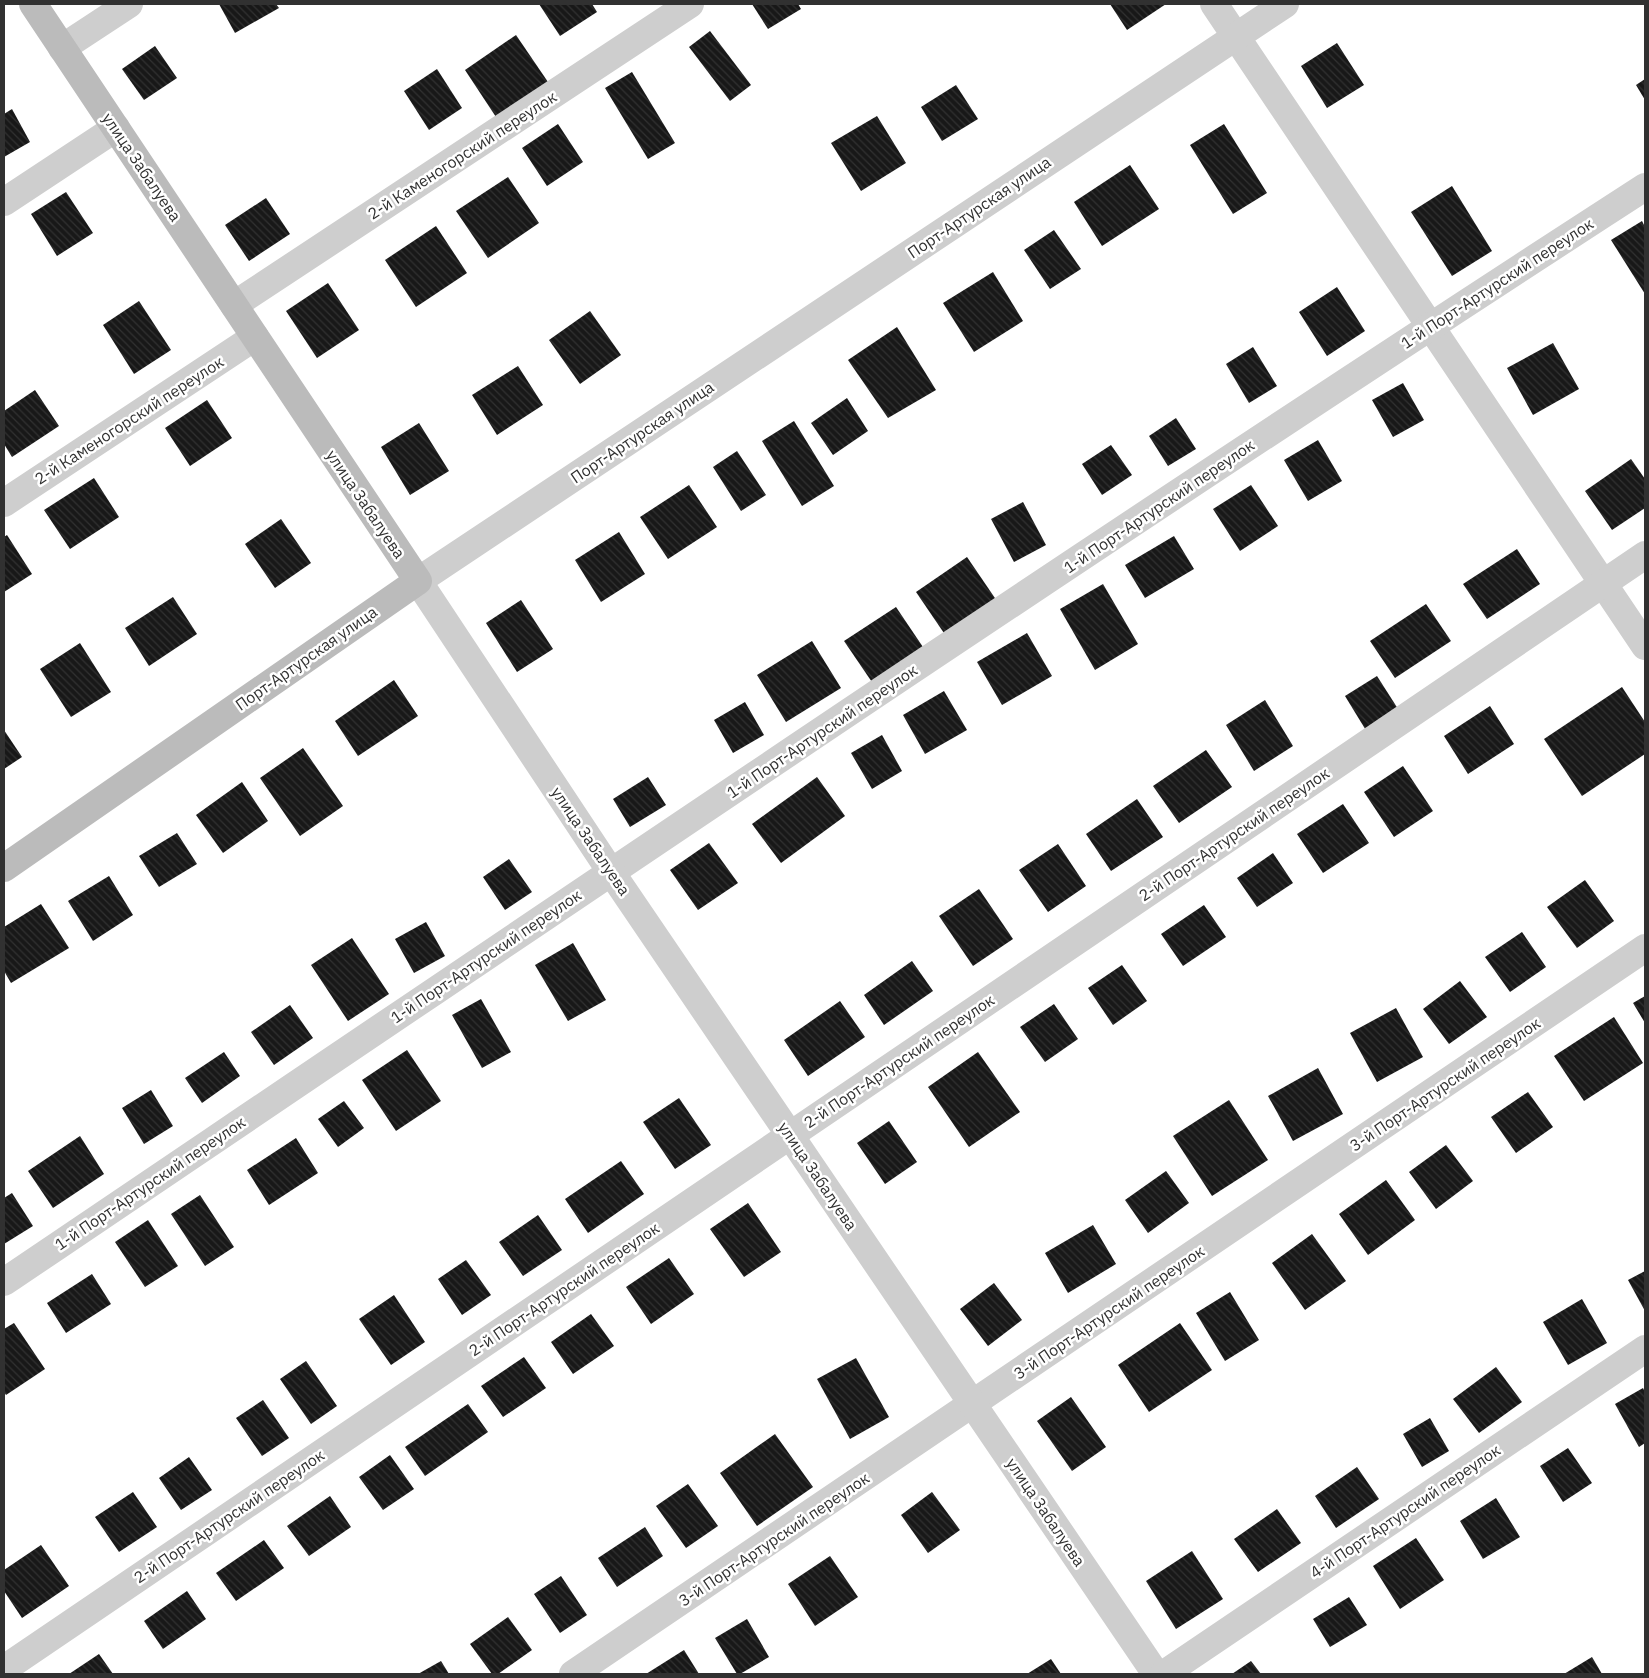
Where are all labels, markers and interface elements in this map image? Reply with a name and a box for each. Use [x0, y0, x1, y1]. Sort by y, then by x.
street label: 2-й Каменогорский переулок [364, 86, 560, 224]
street label: улица Забалуева [98, 109, 186, 226]
street label: Порт-Артурская улица [904, 151, 1055, 262]
street label: 1-й Порт-Артурский переулок [1397, 213, 1597, 353]
street label: 2-й Каменогорский переулок [31, 351, 227, 489]
street label: Порт-Артурская улица [567, 376, 718, 487]
street label: 1-й Порт-Артурский переулок [1060, 435, 1258, 577]
street label: улица Забалуева [322, 446, 410, 563]
street label: Порт-Артурская улица [231, 601, 381, 714]
street label: 1-й Порт-Артурский переулок [723, 660, 921, 802]
street label: 2-й Порт-Артурский переулок [1135, 763, 1333, 905]
street label: улица Забалуева [547, 783, 635, 900]
street label: 1-й Порт-Артурский переулок [387, 885, 585, 1027]
street label: 2-й Порт-Артурский переулок [800, 990, 998, 1132]
street label: 3-й Порт-Артурский переулок [1346, 1013, 1544, 1155]
street label: 1-й Порт-Артурский переулок [51, 1112, 249, 1254]
street label: улица Забалуева [774, 1118, 862, 1235]
street label: 2-й Порт-Артурский переулок [465, 1218, 663, 1360]
street label: 3-й Порт-Артурский переулок [1010, 1241, 1208, 1383]
street label: 4-й Порт-Артурский переулок [1306, 1440, 1504, 1582]
street label: 2-й Порт-Артурский переулок [130, 1445, 328, 1587]
street label: улица Забалуева [1002, 1454, 1090, 1571]
street label: 3-й Порт-Артурский переулок [675, 1468, 873, 1610]

